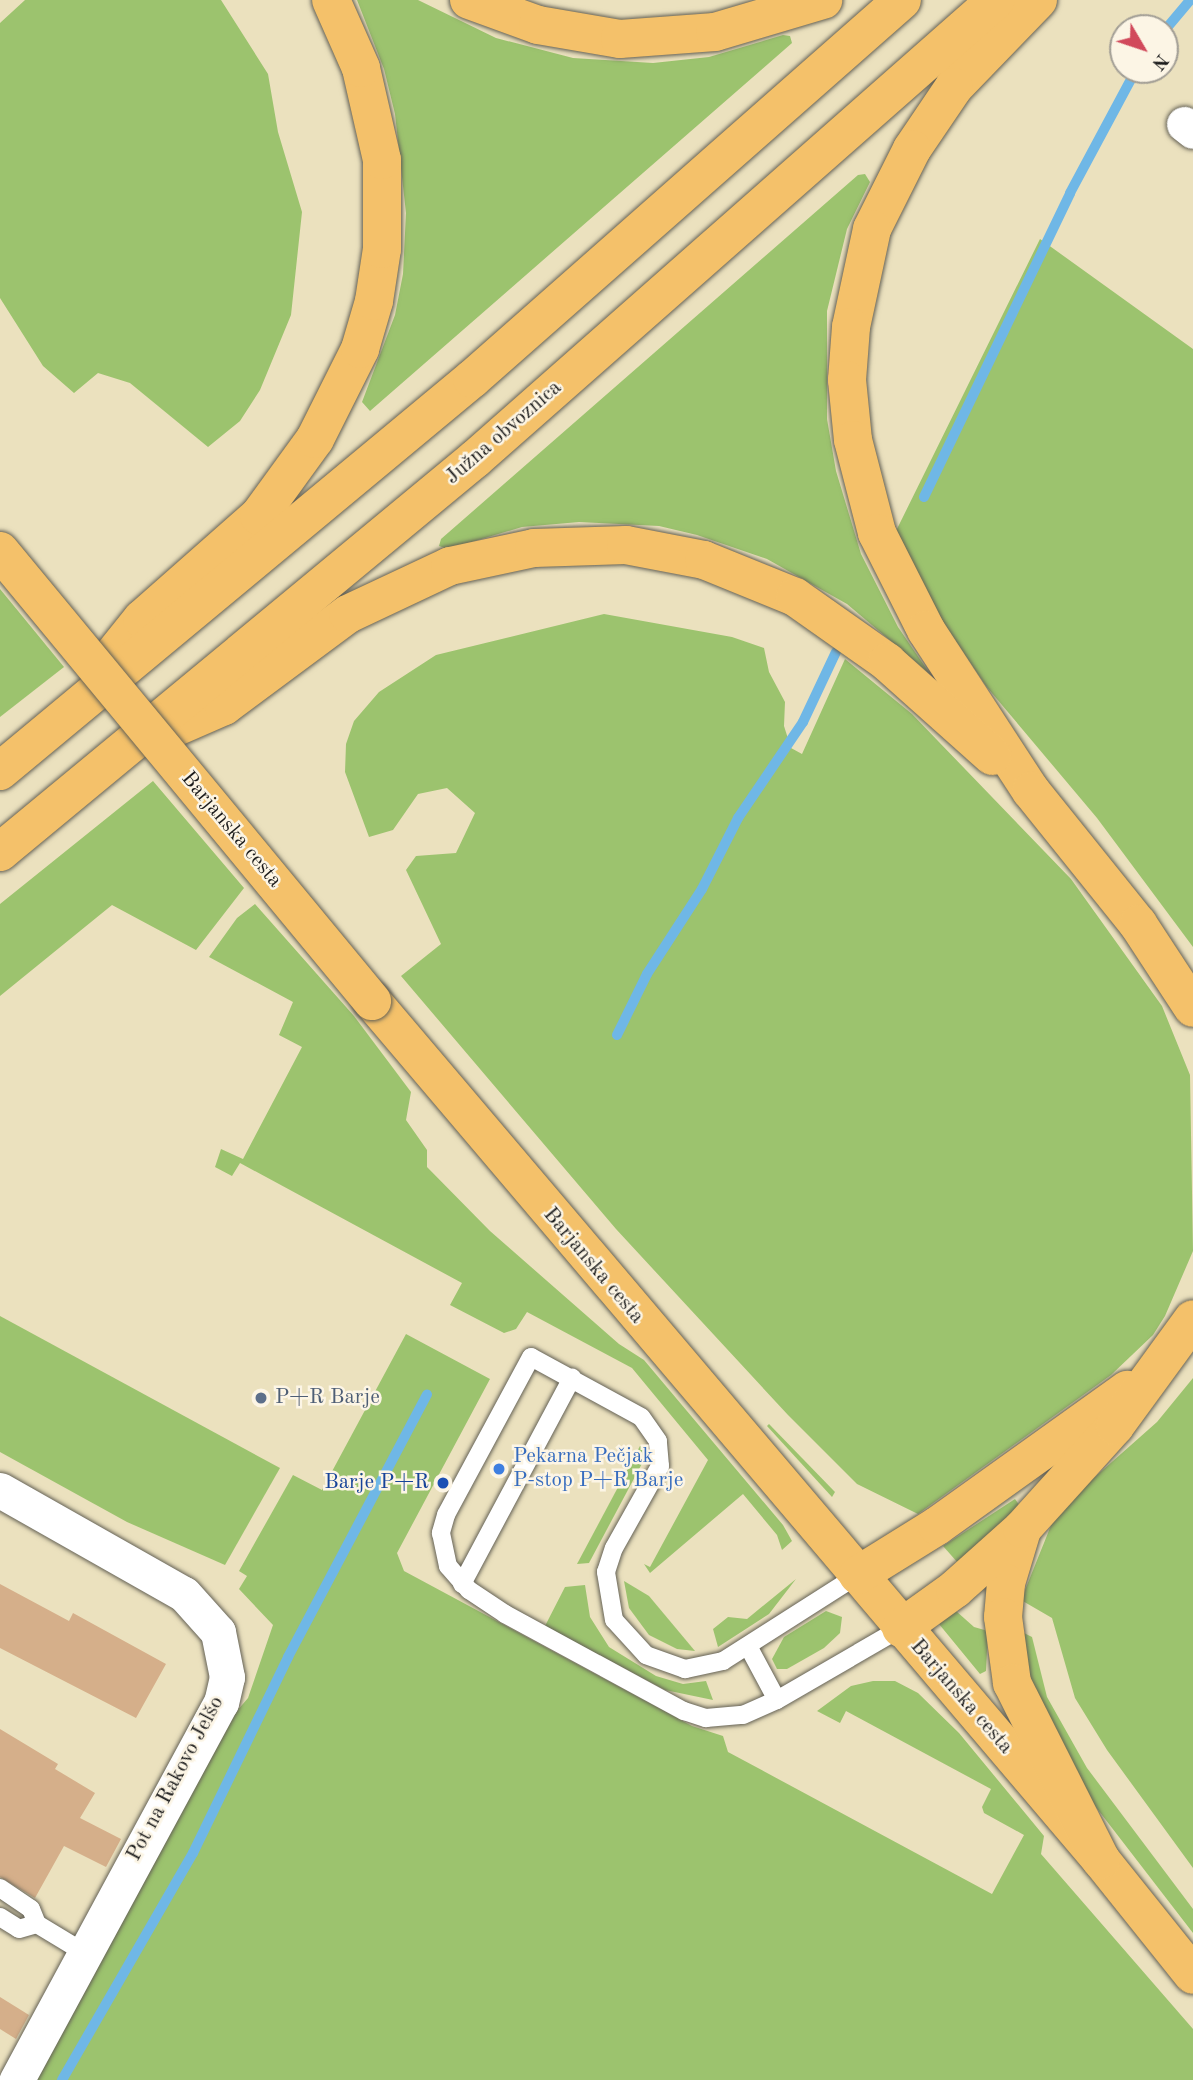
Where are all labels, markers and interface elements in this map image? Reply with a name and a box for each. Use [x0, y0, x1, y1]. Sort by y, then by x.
north arrow [1109, 14, 1179, 84]
text: N [1147, 50, 1171, 73]
street label: Južna obvoznica [441, 376, 567, 490]
street label: Barjanska cesta [175, 767, 287, 893]
street label: Barjanska cesta [537, 1203, 649, 1329]
place label: P+R Barje [275, 1385, 380, 1411]
marker: P+R Barje [253, 1390, 269, 1406]
place label: Pekarna Pečjak P-stop P+R Barje [513, 1444, 683, 1494]
marker: Pekarna Pečjak P-stop P+R Barje [491, 1461, 507, 1477]
place label: Barje P+R [324, 1470, 429, 1496]
marker: Barje P+R [435, 1475, 451, 1491]
street label: Barjanska cesta [904, 1634, 1018, 1760]
street label: Pot na Rakovo Jelšo [122, 1692, 230, 1866]

